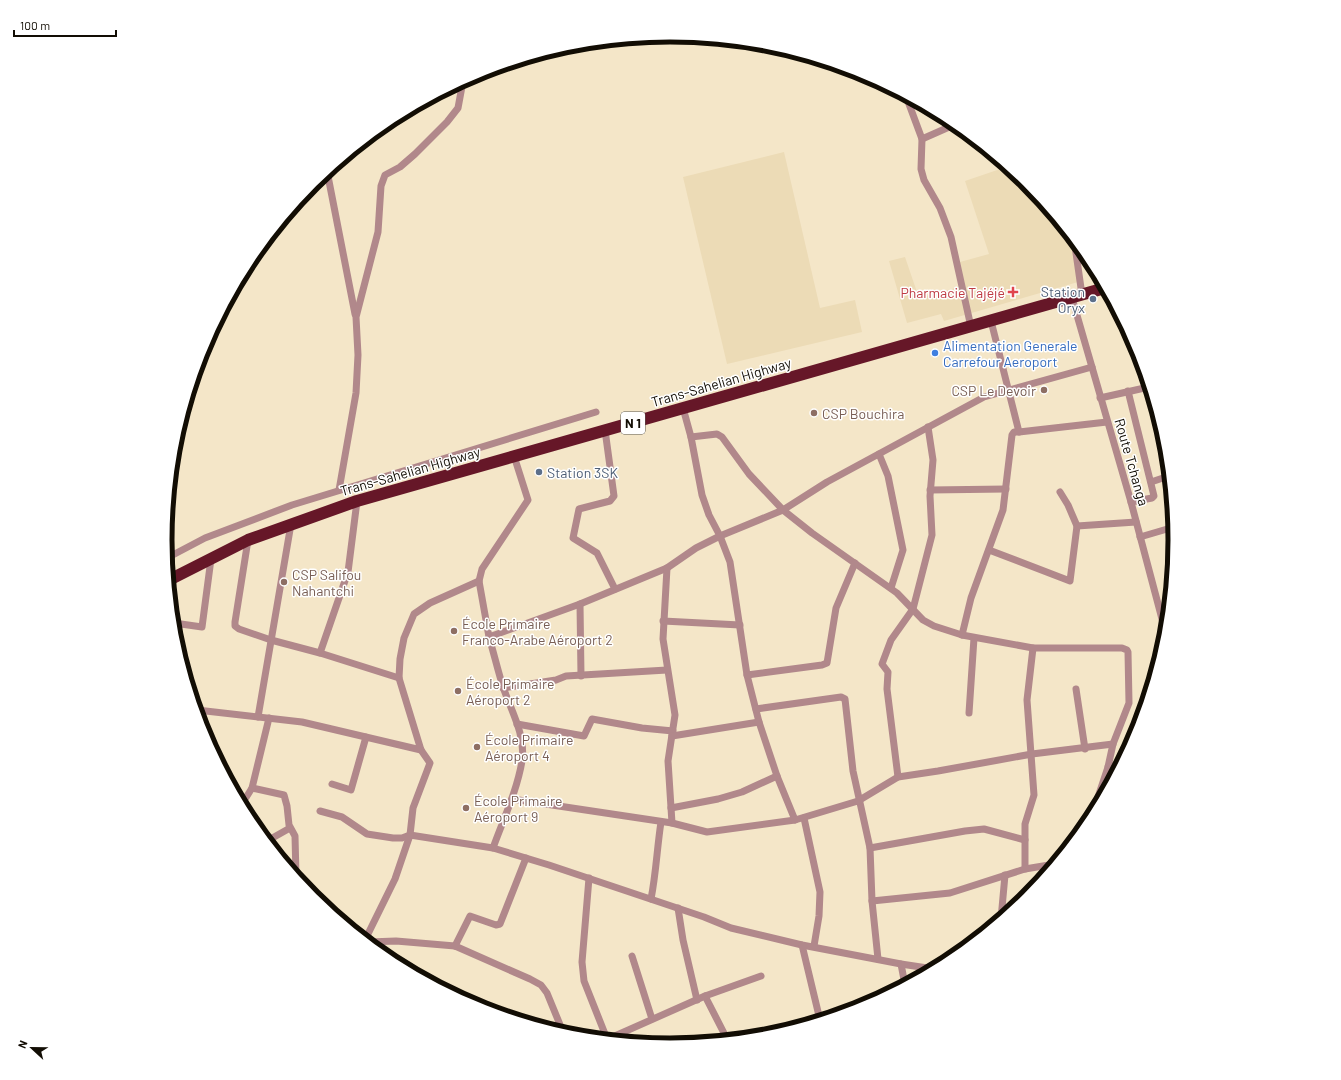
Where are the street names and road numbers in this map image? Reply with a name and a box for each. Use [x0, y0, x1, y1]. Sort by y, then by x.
street label: Trans-Sahelian Highway [649, 354, 793, 410]
road number: N 1 [621, 412, 645, 434]
street label: Route Tchanga [1111, 416, 1153, 508]
street label: Trans-Sahelian Highway [338, 443, 482, 499]

